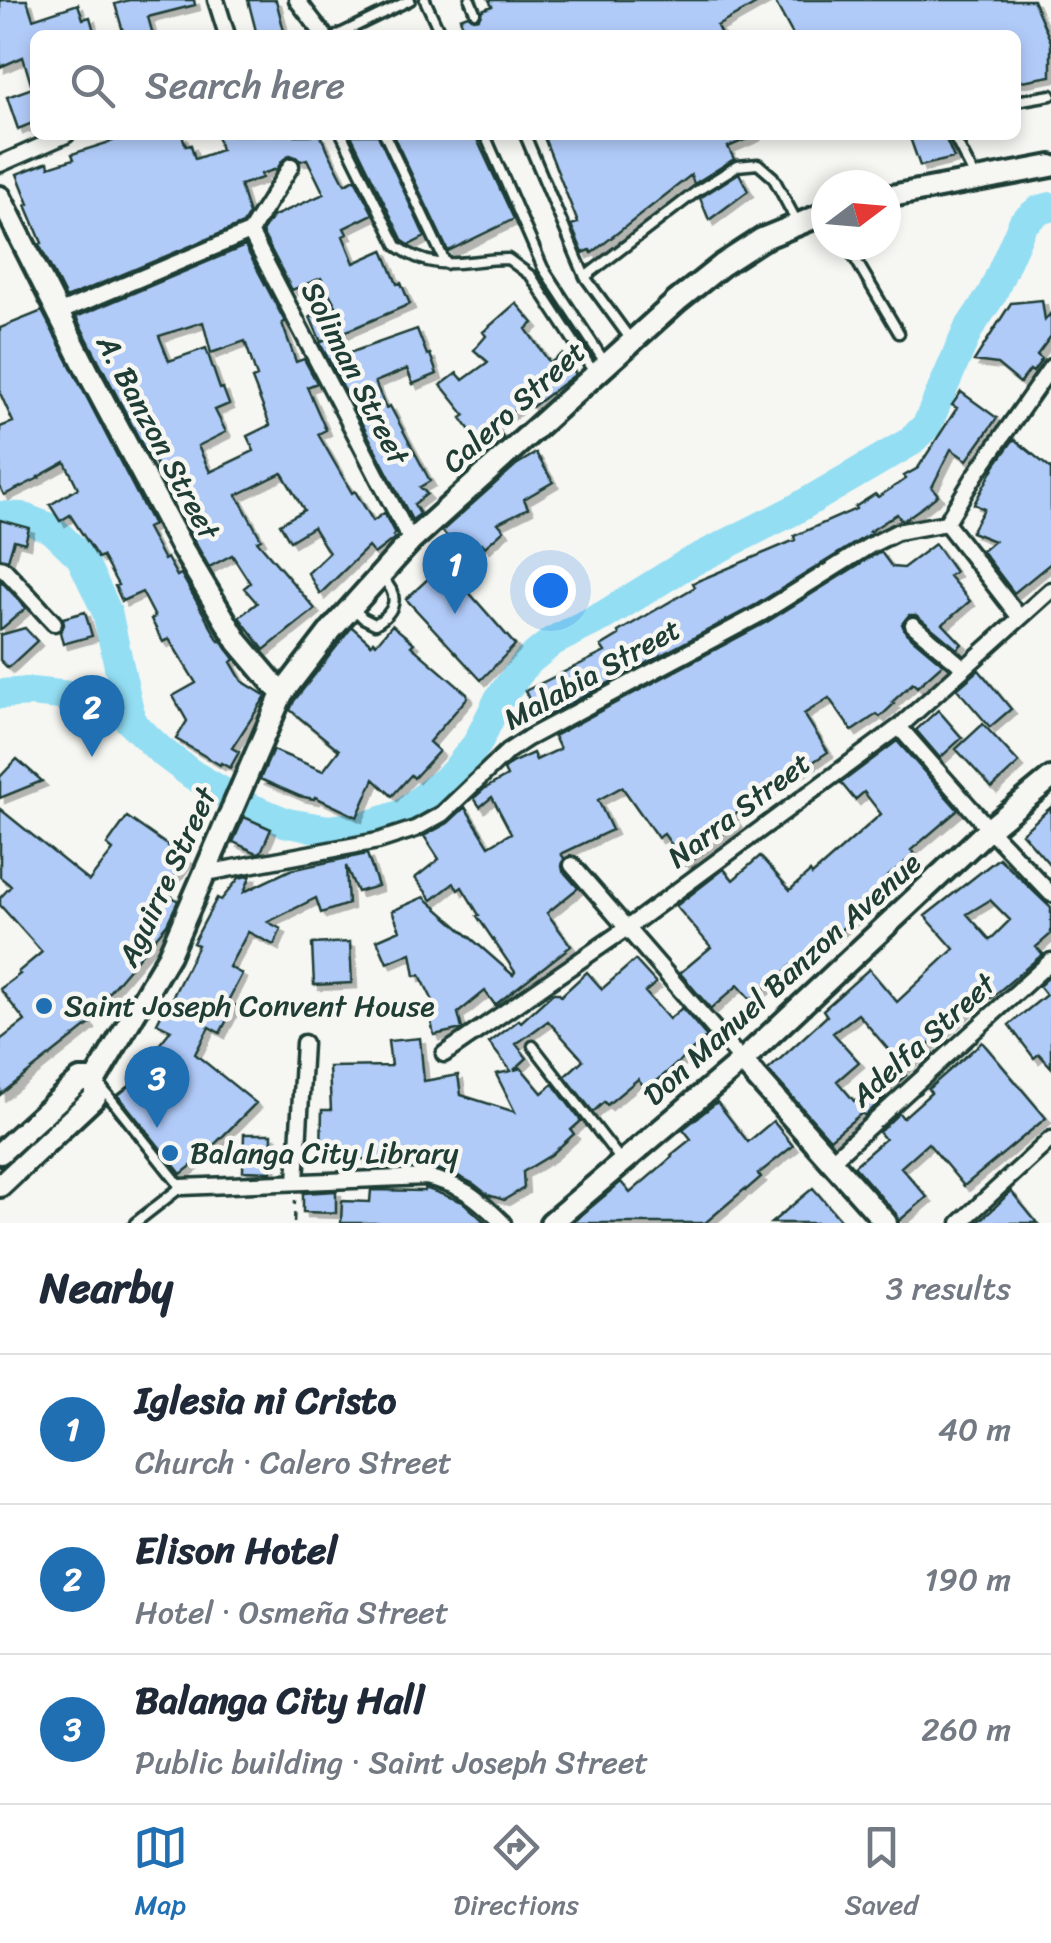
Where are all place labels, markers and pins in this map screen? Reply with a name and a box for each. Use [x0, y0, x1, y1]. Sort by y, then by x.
pin: 1 [422, 532, 488, 614]
pin: 2 [59, 674, 124, 757]
place label: Saint Joseph Convent House [64, 979, 435, 1033]
marker: Saint Joseph Convent House [33, 995, 55, 1017]
pin: 3 [124, 1046, 190, 1128]
place label: Balanga City Library [190, 1126, 459, 1180]
marker: Balanga City Library [159, 1142, 181, 1164]

